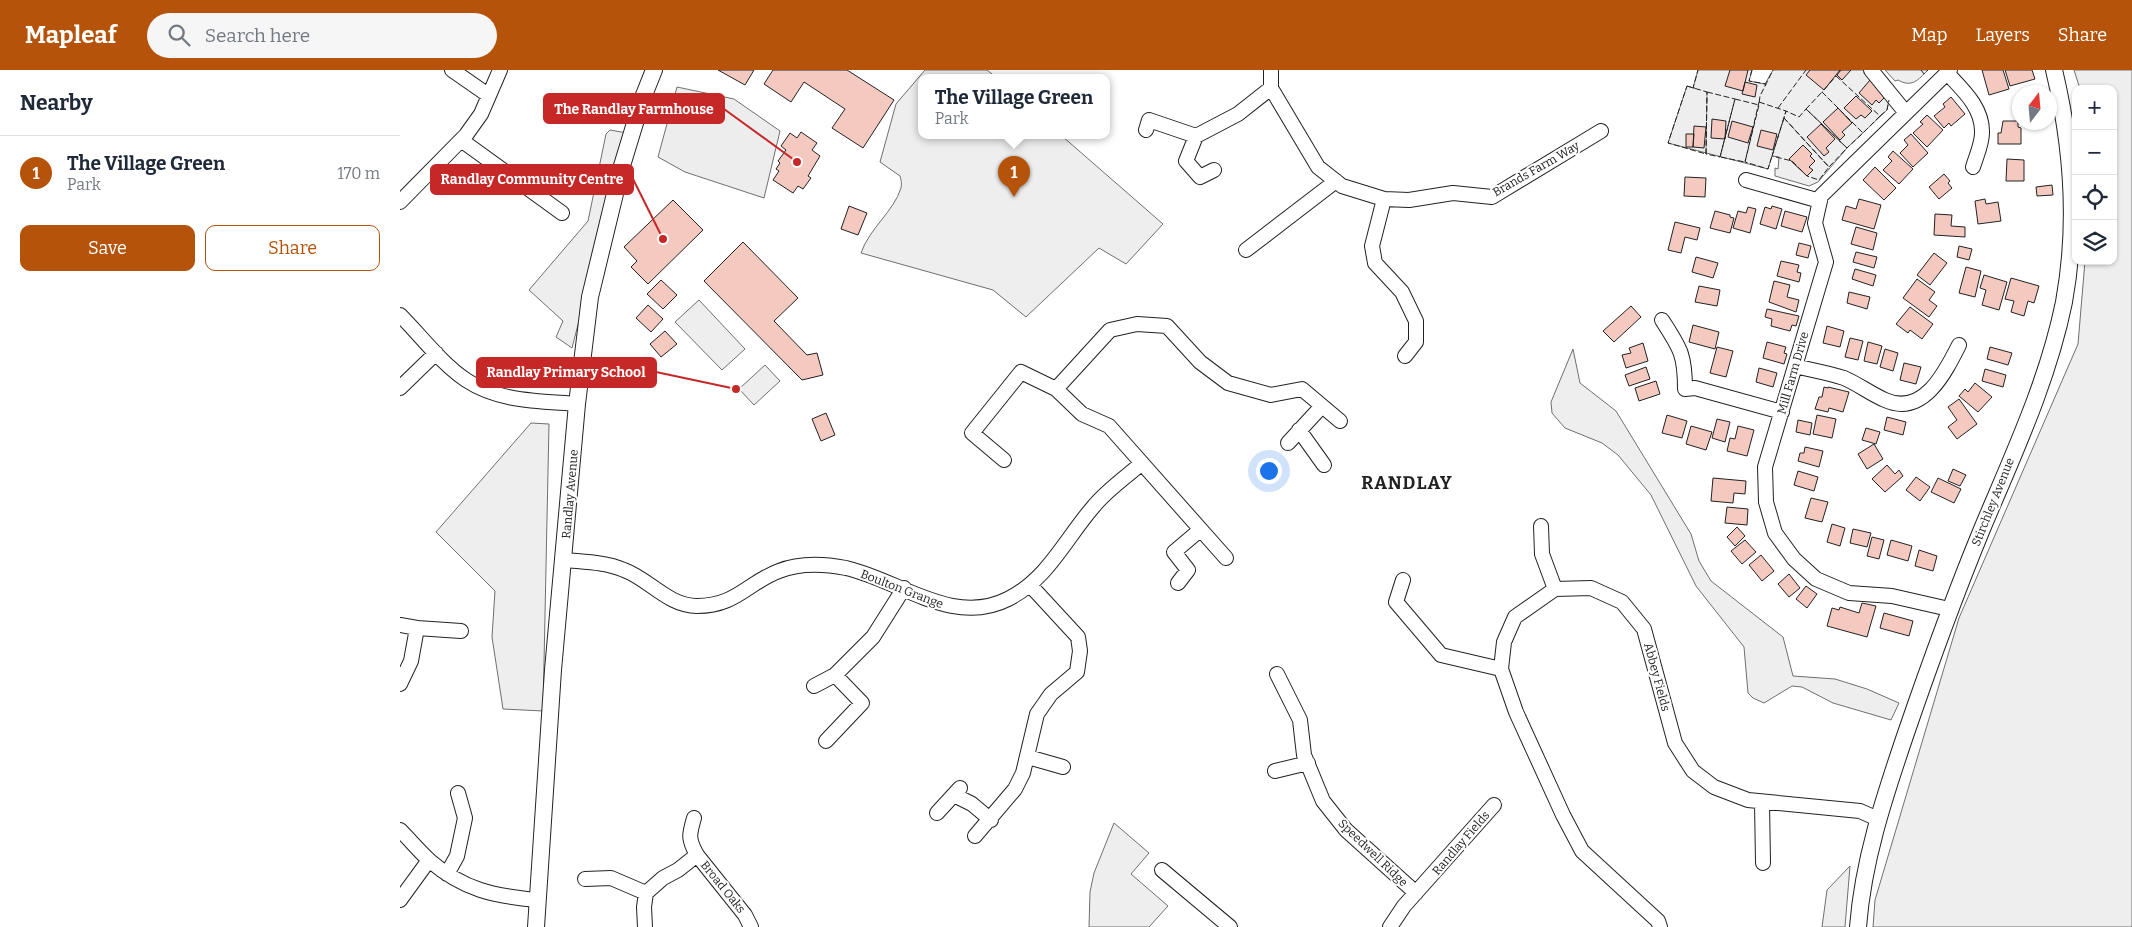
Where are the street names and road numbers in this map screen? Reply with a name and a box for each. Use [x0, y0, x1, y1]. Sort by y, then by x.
street label: Brands Farm Way [1490, 138, 1582, 199]
street label: Mill Farm Drive [1775, 330, 1811, 416]
street label: Randlay Avenue [559, 449, 581, 539]
street label: Stirchley Avenue [1969, 456, 2017, 548]
street label: Boulton Grange [859, 567, 945, 611]
street label: Abbey Fields [1641, 641, 1673, 713]
street label: Randlay Fields [1429, 808, 1493, 878]
street label: Speedwell Ridge [1335, 816, 1411, 890]
street label: Broad Oaks [698, 858, 748, 916]

